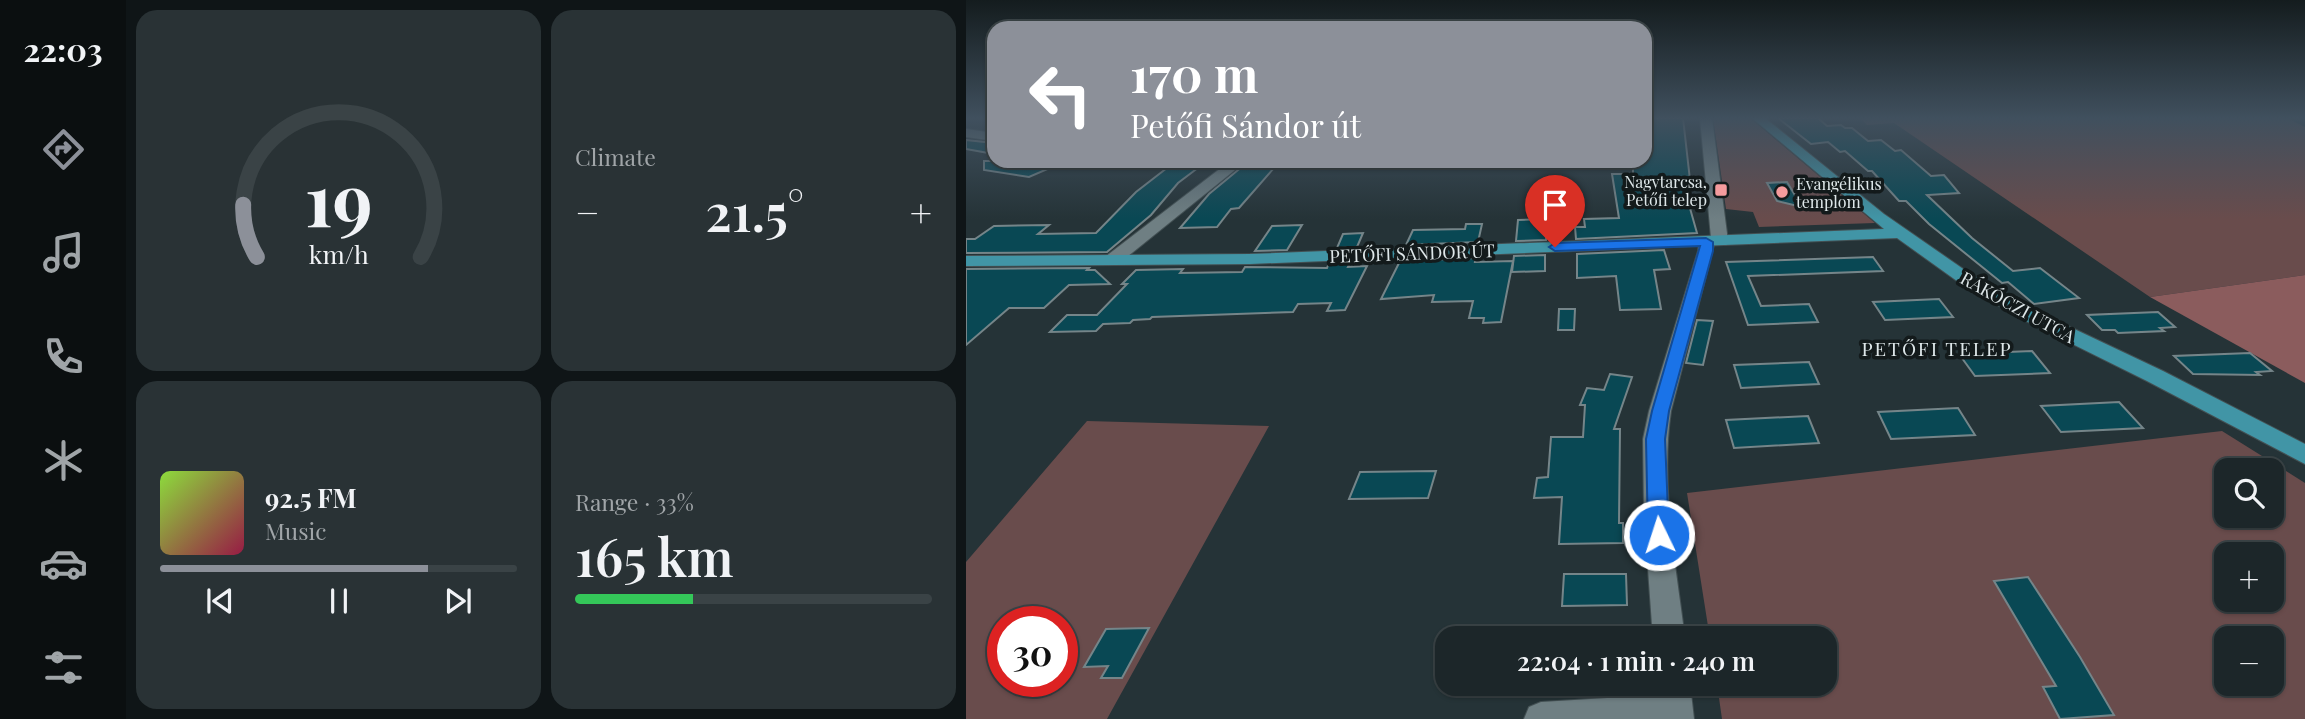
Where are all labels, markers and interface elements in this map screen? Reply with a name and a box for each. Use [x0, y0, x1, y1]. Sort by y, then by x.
text: 22:03 [23, 27, 103, 70]
text: 170 m [1130, 40, 1258, 105]
icon: left [1015, 49, 1106, 140]
text: Petőfi Sándor út [1130, 103, 1361, 146]
icon: directions [39, 125, 88, 174]
text: Climate [575, 141, 656, 172]
text: 19 [304, 148, 373, 245]
place label: Nagytarcsa, Petőfi telep [1624, 171, 1707, 210]
place label: Evangélikus templom [1796, 173, 1882, 212]
pin [1525, 175, 1585, 247]
text: 21.5° [705, 176, 804, 245]
marker: Nagytarcsa, Petőfi telep [1713, 182, 1729, 198]
marker: Evangélikus templom [1774, 184, 1790, 200]
text: − [575, 186, 600, 237]
text: + [910, 186, 932, 237]
icon: arrive [1536, 186, 1574, 224]
icon: music [39, 228, 88, 277]
text: km/h [309, 236, 369, 269]
street label: PETŐFI SÁNDOR ÚT [1329, 238, 1495, 268]
street label: RÁKÓCZI UTCA [1956, 266, 2080, 349]
icon: phone [39, 332, 88, 381]
district label: PETŐFI TELEP [1861, 335, 2013, 361]
icon: climate [39, 436, 88, 485]
map controls [2214, 458, 2284, 696]
button: search [2214, 458, 2284, 528]
text: 92.5 FM [265, 480, 357, 515]
text: Range · 33% [575, 486, 694, 517]
position arrow [1622, 498, 1696, 572]
text: Music [265, 515, 326, 546]
text: 165 km [575, 521, 734, 590]
icon: car [39, 539, 88, 588]
button: + [2214, 542, 2284, 612]
icon: previous [201, 582, 239, 620]
icon: pause [320, 582, 358, 620]
icon: next [439, 582, 477, 620]
speed limit sign: 30 [987, 606, 1078, 697]
button: − [2214, 626, 2284, 696]
icon: filters [39, 643, 88, 692]
text: 22:04 · 1 min · 240 m [1517, 643, 1755, 678]

